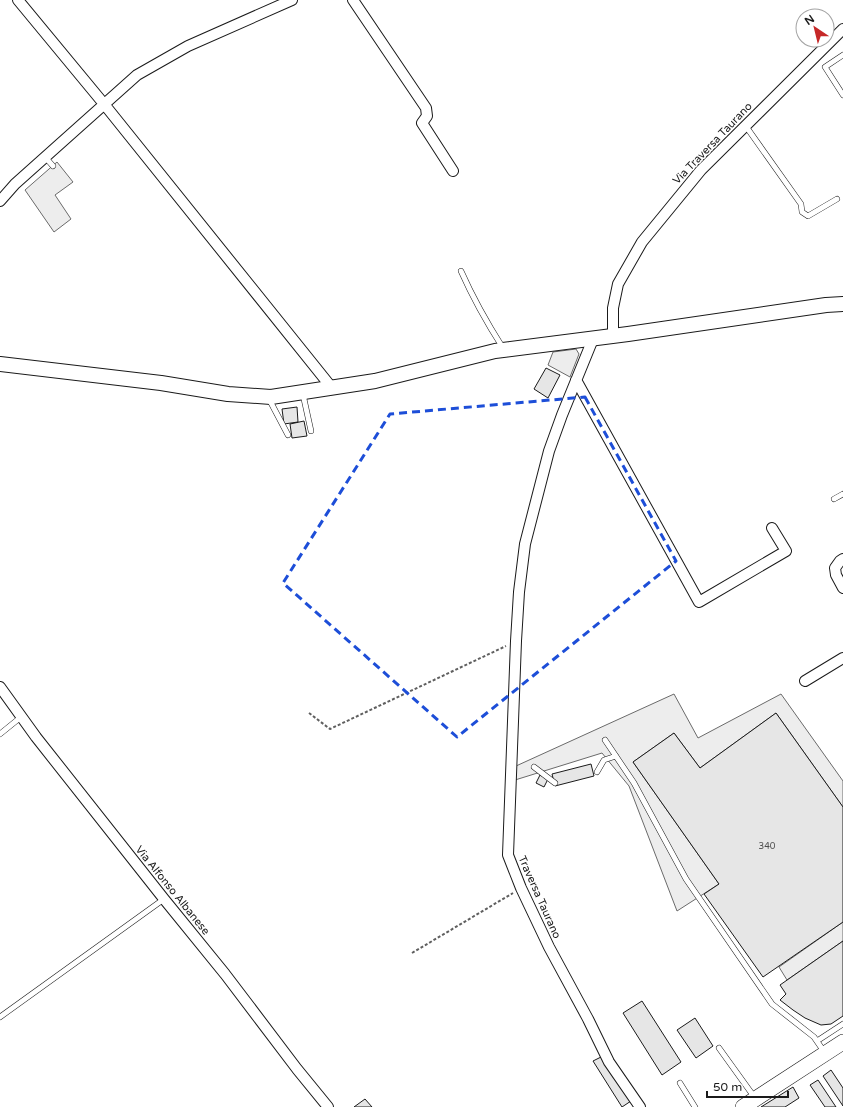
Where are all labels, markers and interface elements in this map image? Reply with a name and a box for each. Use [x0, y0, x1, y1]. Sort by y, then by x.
north arrow [795, 8, 835, 48]
text: N [802, 12, 817, 28]
street label: Via Traversa Taurano [670, 100, 755, 187]
house number: 340 [759, 841, 776, 852]
street label: Via Alfonso Albanese [133, 843, 213, 937]
street label: Traversa Taurano [515, 854, 564, 941]
scale bar [707, 1073, 788, 1099]
text: 50 m [713, 1080, 742, 1094]

